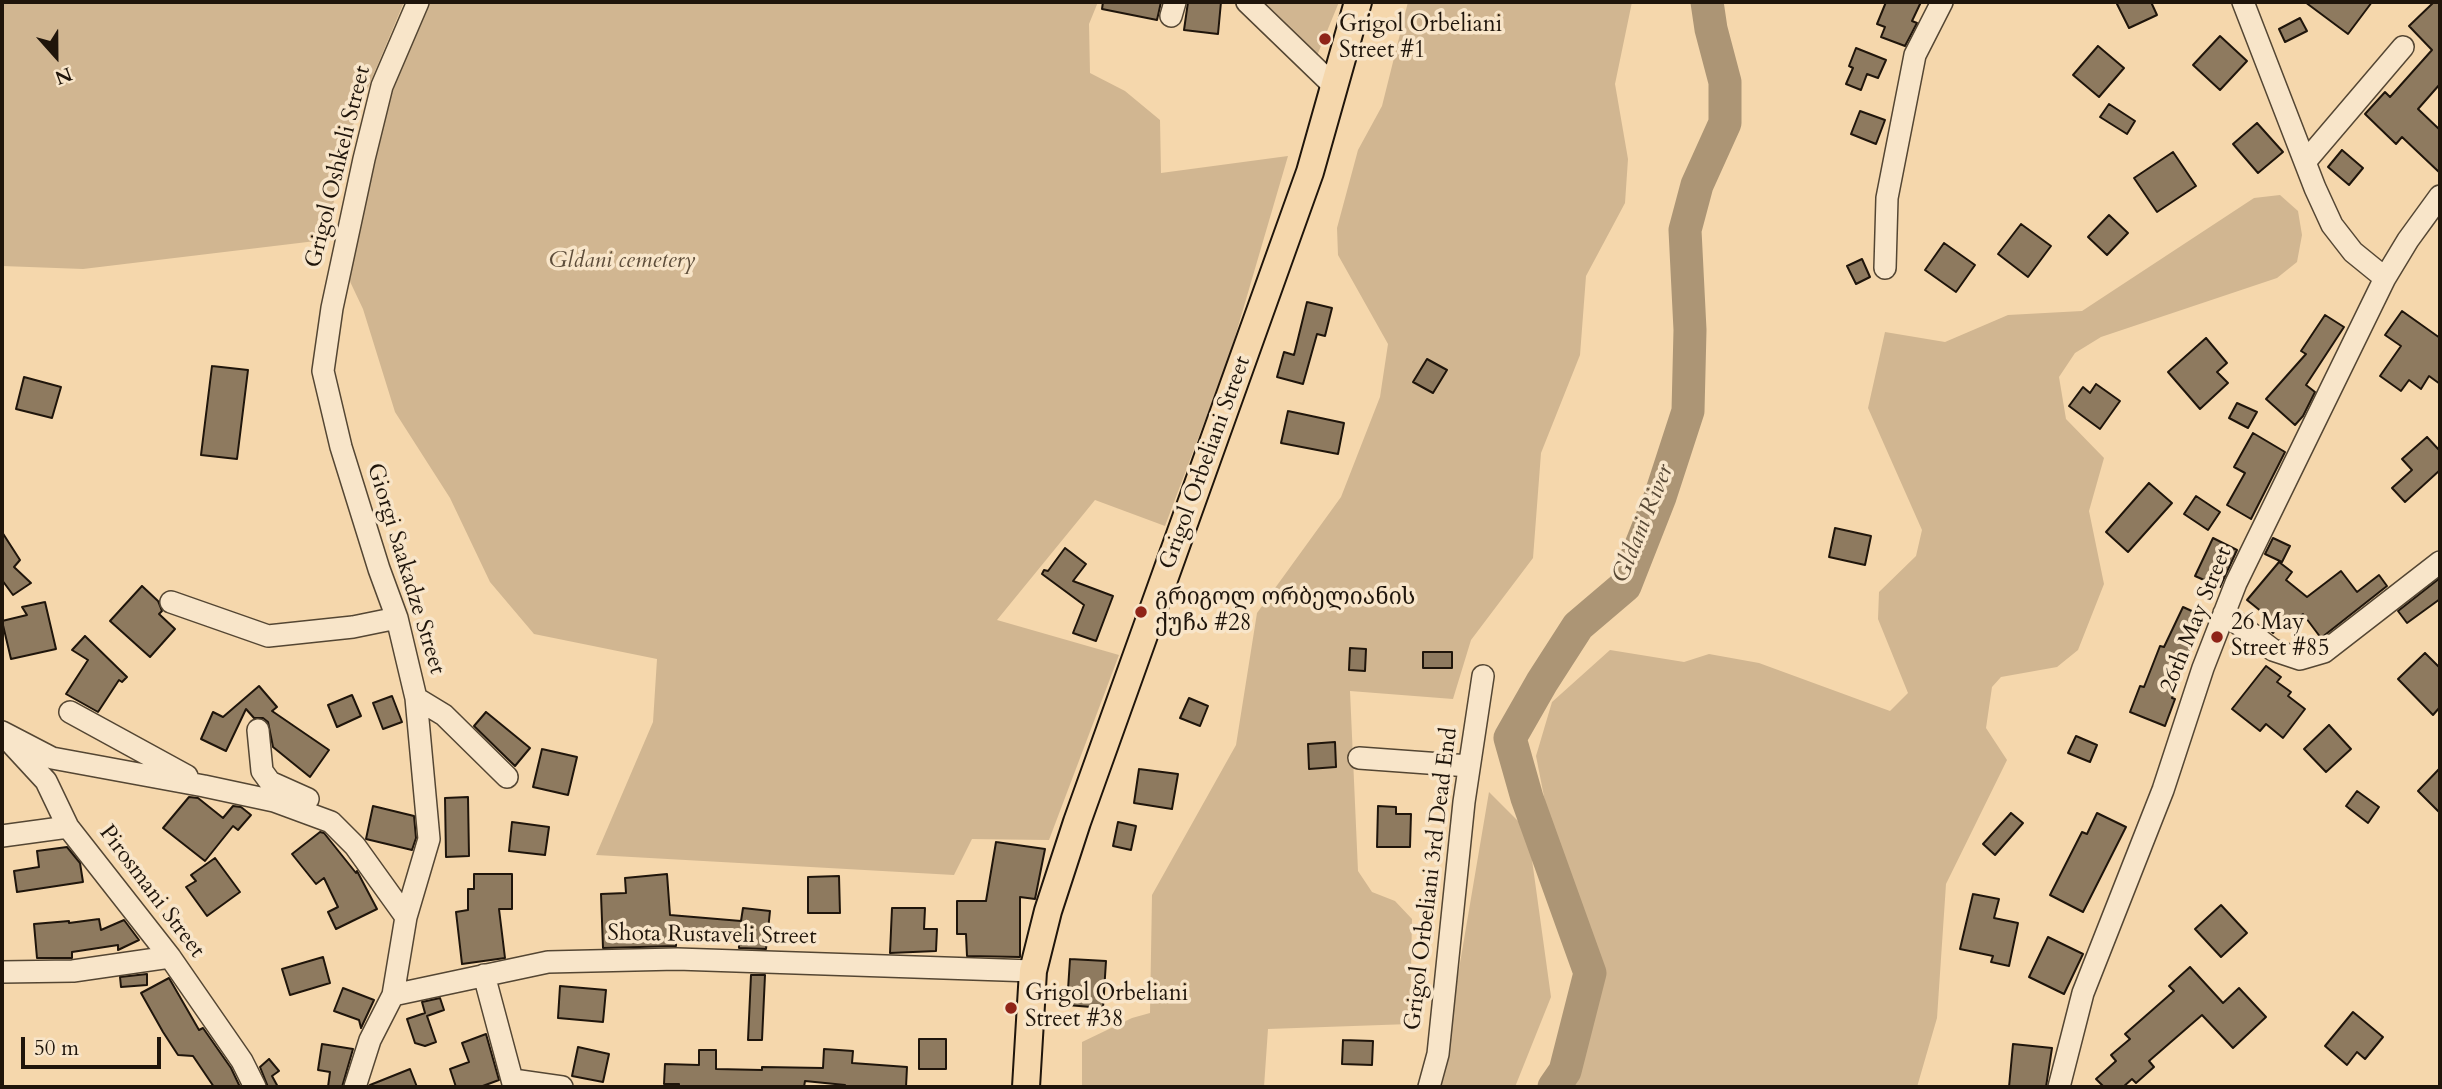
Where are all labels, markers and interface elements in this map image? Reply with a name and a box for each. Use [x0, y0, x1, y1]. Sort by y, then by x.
place label: Grigol Orbeliani Street #1 [1339, 12, 1502, 66]
north arrow [21, 21, 91, 91]
marker: Grigol Orbeliani Street #1 [1317, 31, 1333, 47]
text: N [51, 61, 76, 91]
street label: Grigol Oshkeli Street [301, 63, 377, 271]
park label: Gldani cemetery [549, 248, 695, 276]
street label: Grigol Orbeliani Street [1155, 353, 1257, 573]
street label: Giorgi Saakadze Street [360, 460, 450, 678]
water label: Gldani River [1607, 461, 1681, 587]
street label: 26th May Street [2155, 543, 2239, 697]
place label: გრიგოლ ორბელიანის ქუჩა #28 [1155, 585, 1415, 639]
marker: გრიგოლ ორბელიანის ქუჩა #28 [1133, 604, 1149, 620]
place label: 26 May Street #85 [2231, 610, 2329, 664]
marker: 26 May Street #85 [2209, 629, 2225, 645]
street label: Grigol Orbeliani 3rd Dead End [1400, 726, 1464, 1032]
street label: Pirosmani Street [92, 820, 210, 964]
street label: Shota Rustaveli Street [607, 920, 817, 952]
place label: Grigol Orbeliani Street #38 [1025, 981, 1188, 1035]
marker: Grigol Orbeliani Street #38 [1003, 1000, 1019, 1016]
scale bar [24, 1023, 164, 1066]
text: 50 m [34, 1034, 79, 1063]

